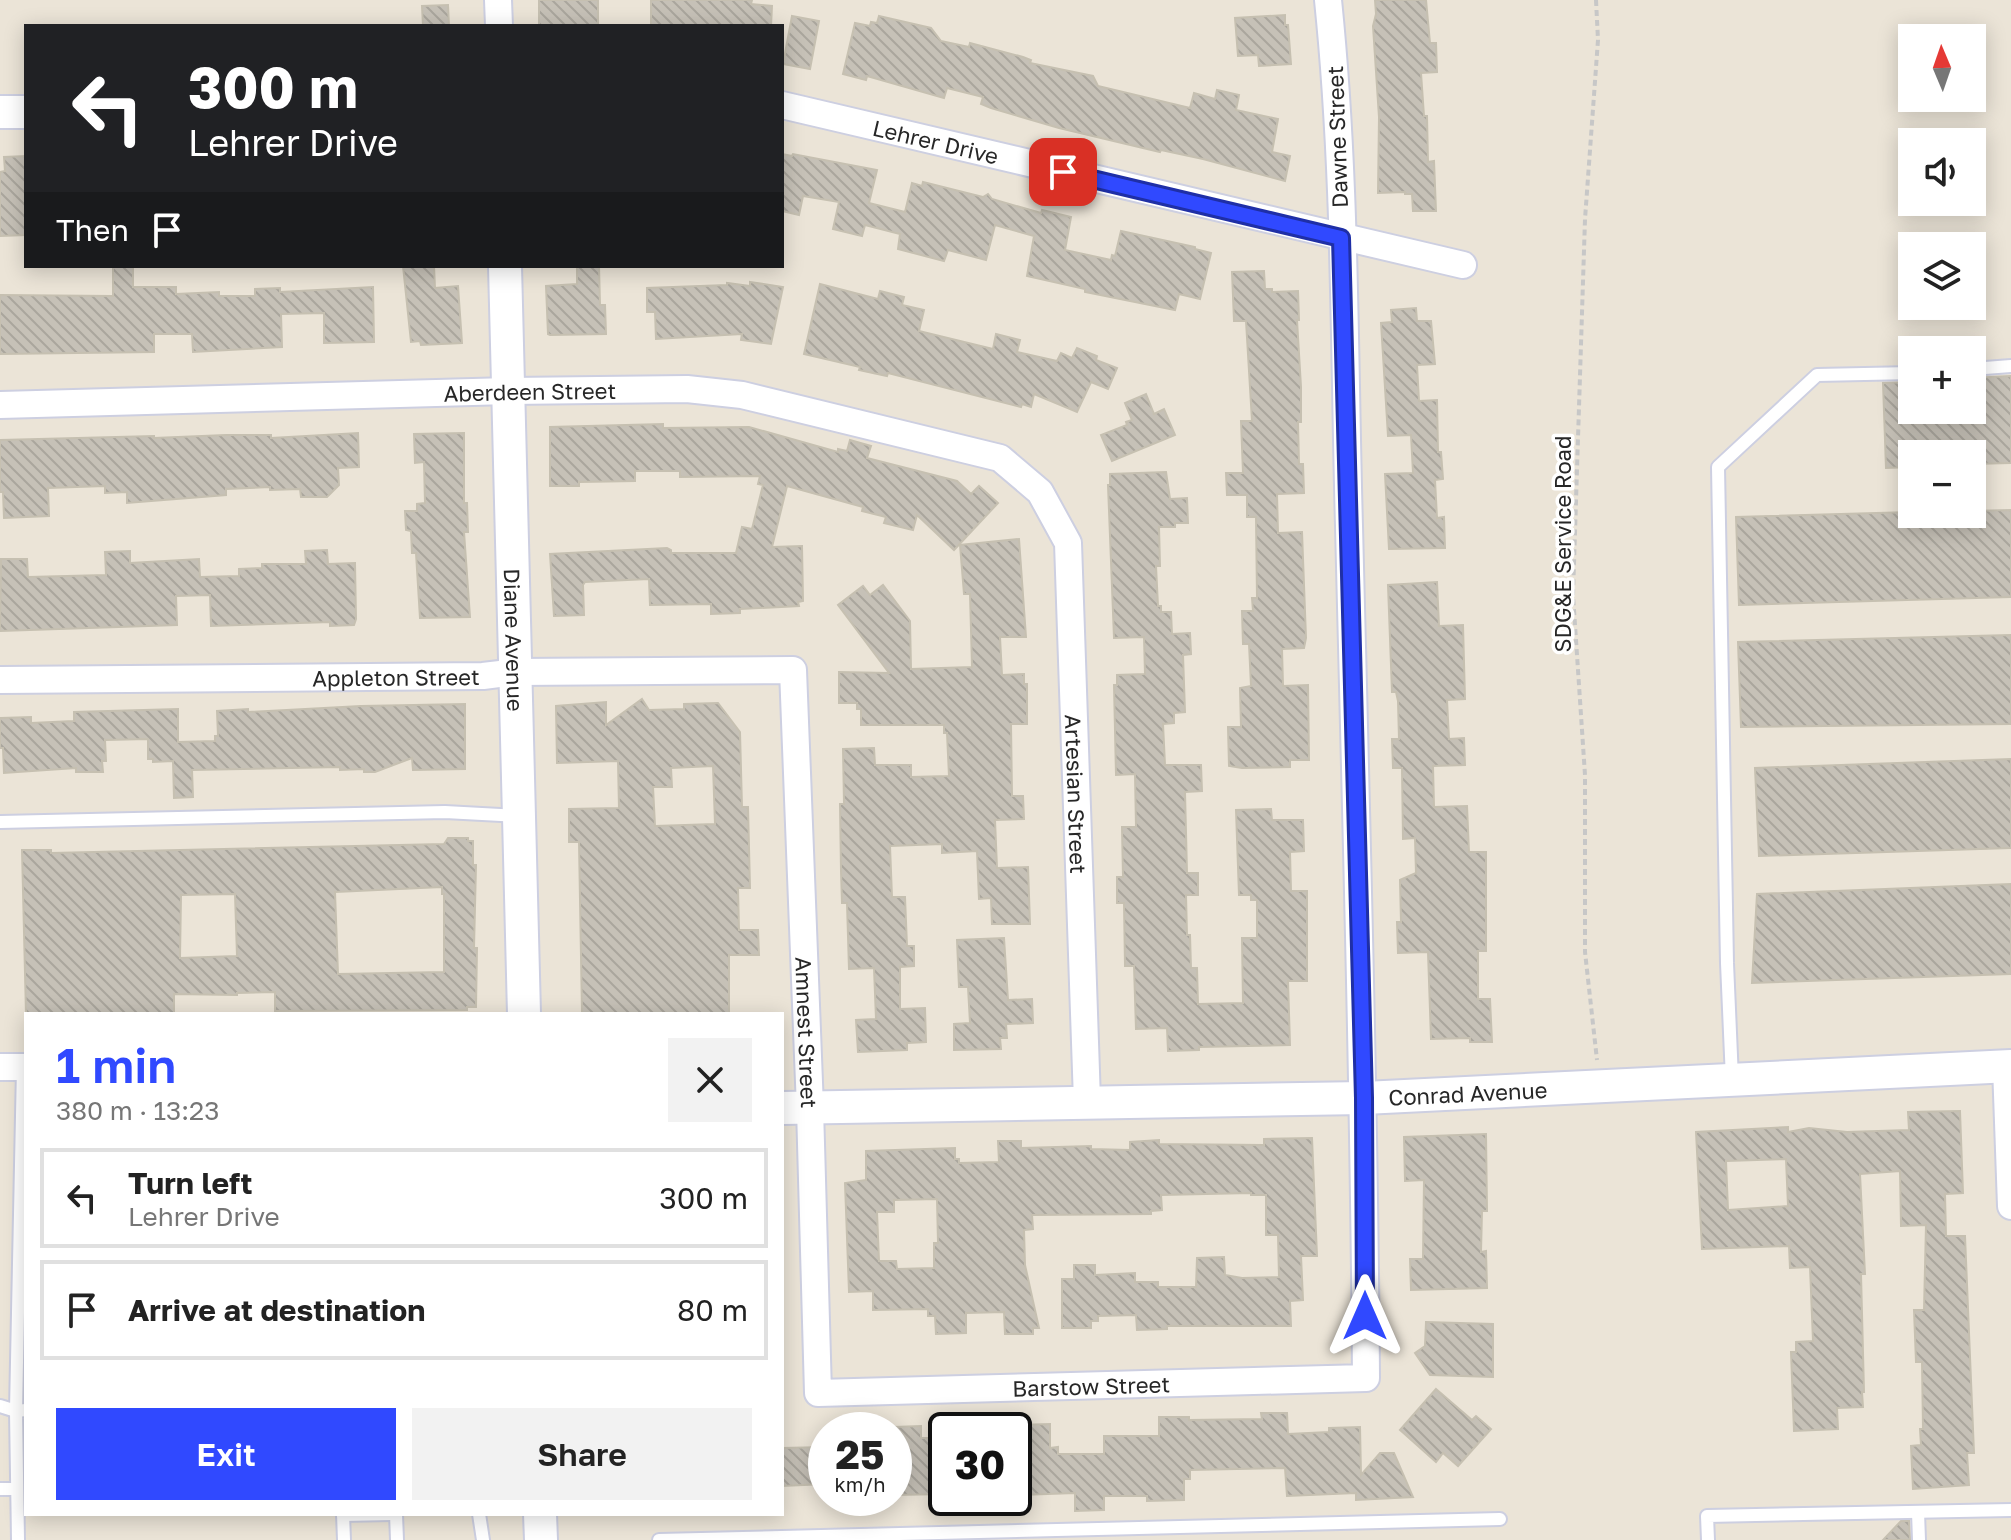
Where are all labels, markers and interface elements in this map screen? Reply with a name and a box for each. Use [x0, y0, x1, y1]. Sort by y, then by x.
north arrow [1898, 24, 1986, 112]
map controls [1898, 24, 1986, 528]
text: 300 m [188, 53, 358, 120]
icon: left [56, 56, 160, 160]
street label: Dawne Street [1321, 65, 1353, 209]
street label: Lehrer Drive [870, 113, 1001, 169]
text: Lehrer Drive [188, 121, 398, 164]
button: sound [1898, 128, 1986, 216]
pin [1029, 138, 1097, 206]
icon: arrive [1041, 150, 1085, 194]
icon: arrive [145, 208, 189, 252]
text: Then [56, 212, 129, 248]
button: layers [1898, 232, 1986, 320]
button: + [1898, 336, 1986, 424]
street label: Aberdeen Street [443, 376, 616, 406]
street label: SDG&E Service Road [1549, 435, 1576, 653]
button: − [1898, 440, 1986, 528]
street label: Diane Avenue [499, 568, 530, 712]
street label: Appleton Street [312, 663, 480, 691]
street label: Artesian Street [1060, 714, 1093, 874]
street label: Amnest Street [791, 956, 823, 1109]
text: 1 min [56, 1036, 176, 1094]
button: close [668, 1038, 752, 1122]
street label: Conrad Avenue [1388, 1075, 1548, 1110]
text: 380 m · 13:23 [56, 1095, 219, 1126]
text: Turn left [128, 1165, 253, 1201]
icon: left [60, 1176, 104, 1220]
text: 300 m [659, 1180, 748, 1216]
text: Lehrer Drive [128, 1201, 280, 1232]
position arrow [1323, 1274, 1407, 1358]
icon: arrive [60, 1288, 104, 1332]
text: Arrive at destination [128, 1292, 425, 1328]
text: 80 m [677, 1292, 748, 1328]
street label: Barstow Street [1012, 1370, 1170, 1401]
button: Exit [56, 1408, 396, 1500]
button: Share [412, 1408, 752, 1500]
speed limit sign: 30 [928, 1412, 1032, 1516]
text: 25 [836, 1430, 884, 1478]
text: km/h [835, 1472, 885, 1496]

